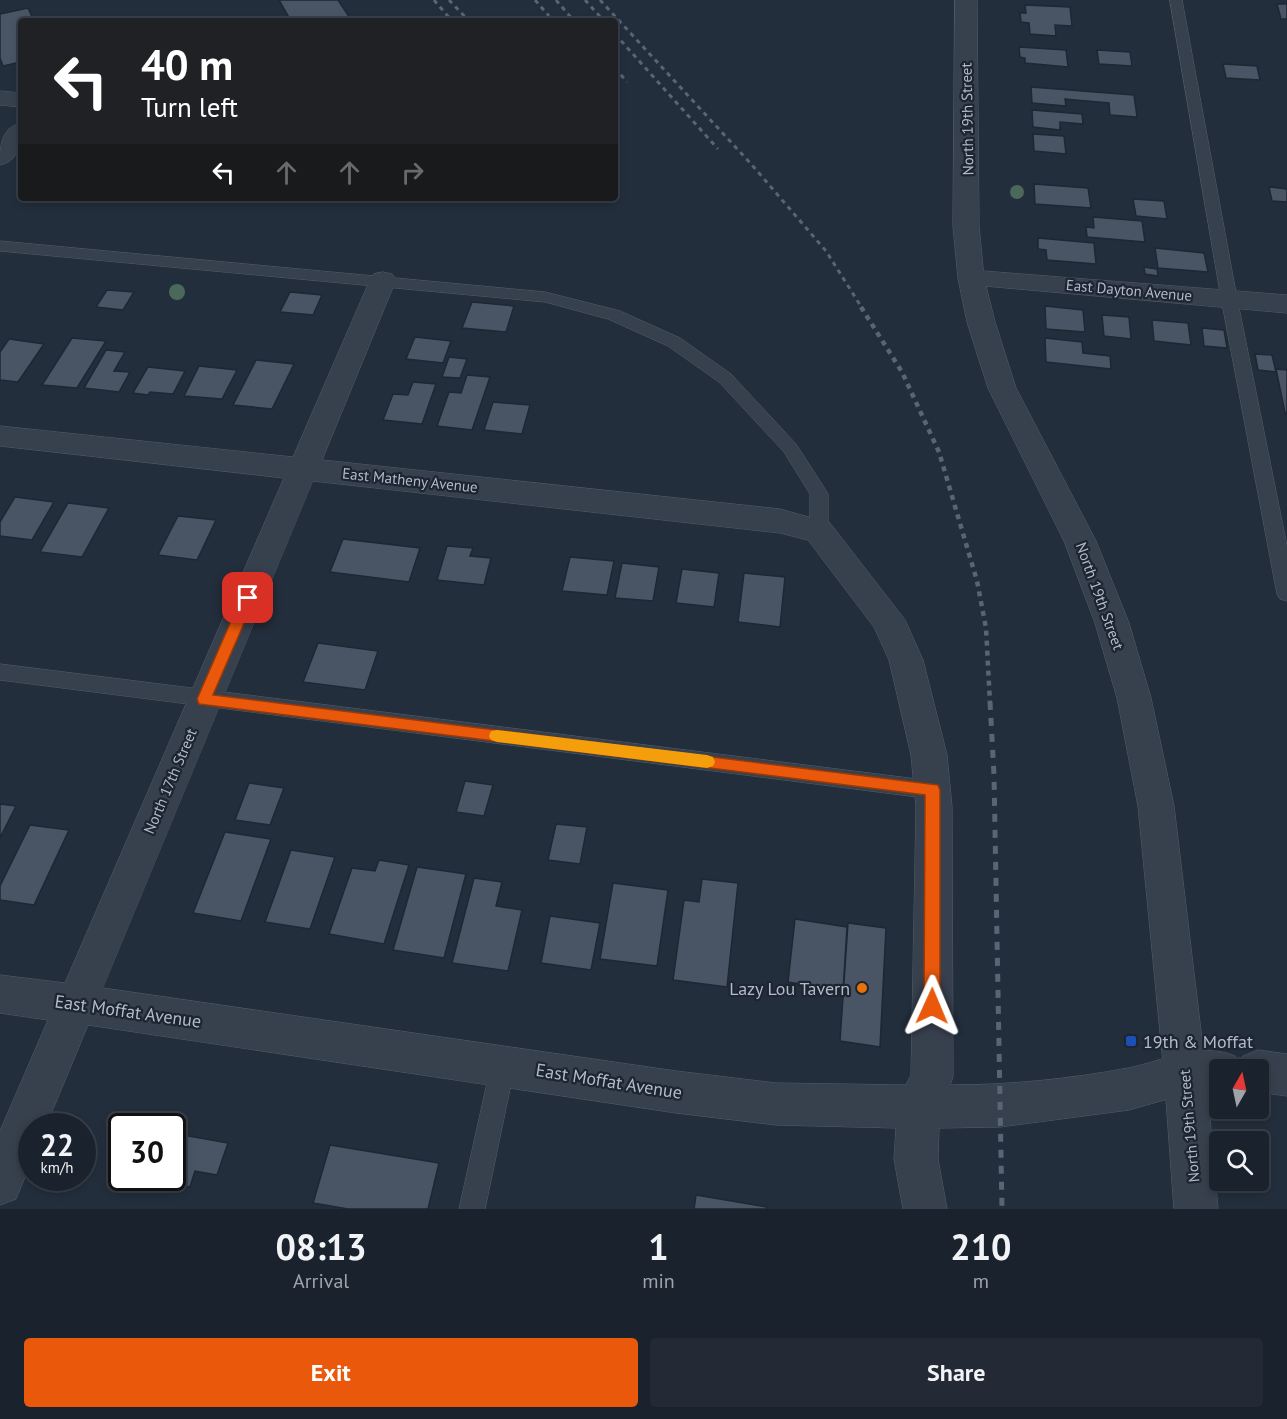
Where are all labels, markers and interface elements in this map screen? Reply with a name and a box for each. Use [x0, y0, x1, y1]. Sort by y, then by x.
text: 40 m [141, 37, 233, 92]
icon: left [42, 42, 120, 120]
street label: North 19th Street [957, 62, 977, 176]
text: Turn left [141, 90, 238, 124]
icon: left [207, 156, 240, 189]
icon: ahead [270, 156, 303, 189]
icon: ahead [333, 156, 366, 189]
icon: right [396, 156, 429, 189]
street label: East Dayton Avenue [1065, 275, 1193, 305]
street label: East Matheny Avenue [341, 463, 479, 497]
street label: North 19th Street [1072, 540, 1128, 652]
pin [222, 572, 273, 623]
icon: arrive [231, 581, 264, 614]
street label: North 17th Street [139, 725, 201, 837]
position arrow [900, 974, 964, 1038]
place label: Lazy Lou Tavern [729, 977, 850, 1000]
marker: Lazy Lou Tavern [855, 981, 869, 995]
street label: East Moffat Avenue [53, 989, 203, 1033]
place label: 19th & Moffat [1143, 1030, 1253, 1053]
marker: 19th & Moffat [1124, 1034, 1138, 1048]
street label: East Moffat Avenue [534, 1058, 684, 1104]
north arrow [1209, 1059, 1269, 1119]
map controls [1209, 1059, 1269, 1191]
street label: North 19th Street [1175, 1069, 1203, 1183]
speed limit sign: 30 [108, 1113, 186, 1191]
text: 22 [40, 1125, 74, 1164]
button: search [1209, 1131, 1269, 1191]
text: km/h [41, 1158, 73, 1177]
text: 08:13 [275, 1223, 367, 1270]
text: 1 [648, 1223, 669, 1270]
text: 210 [950, 1223, 1012, 1270]
text: Arrival [293, 1268, 349, 1294]
text: min [642, 1268, 675, 1294]
text: m [973, 1268, 989, 1294]
button: Exit [24, 1338, 638, 1407]
button: Share [650, 1338, 1263, 1407]

